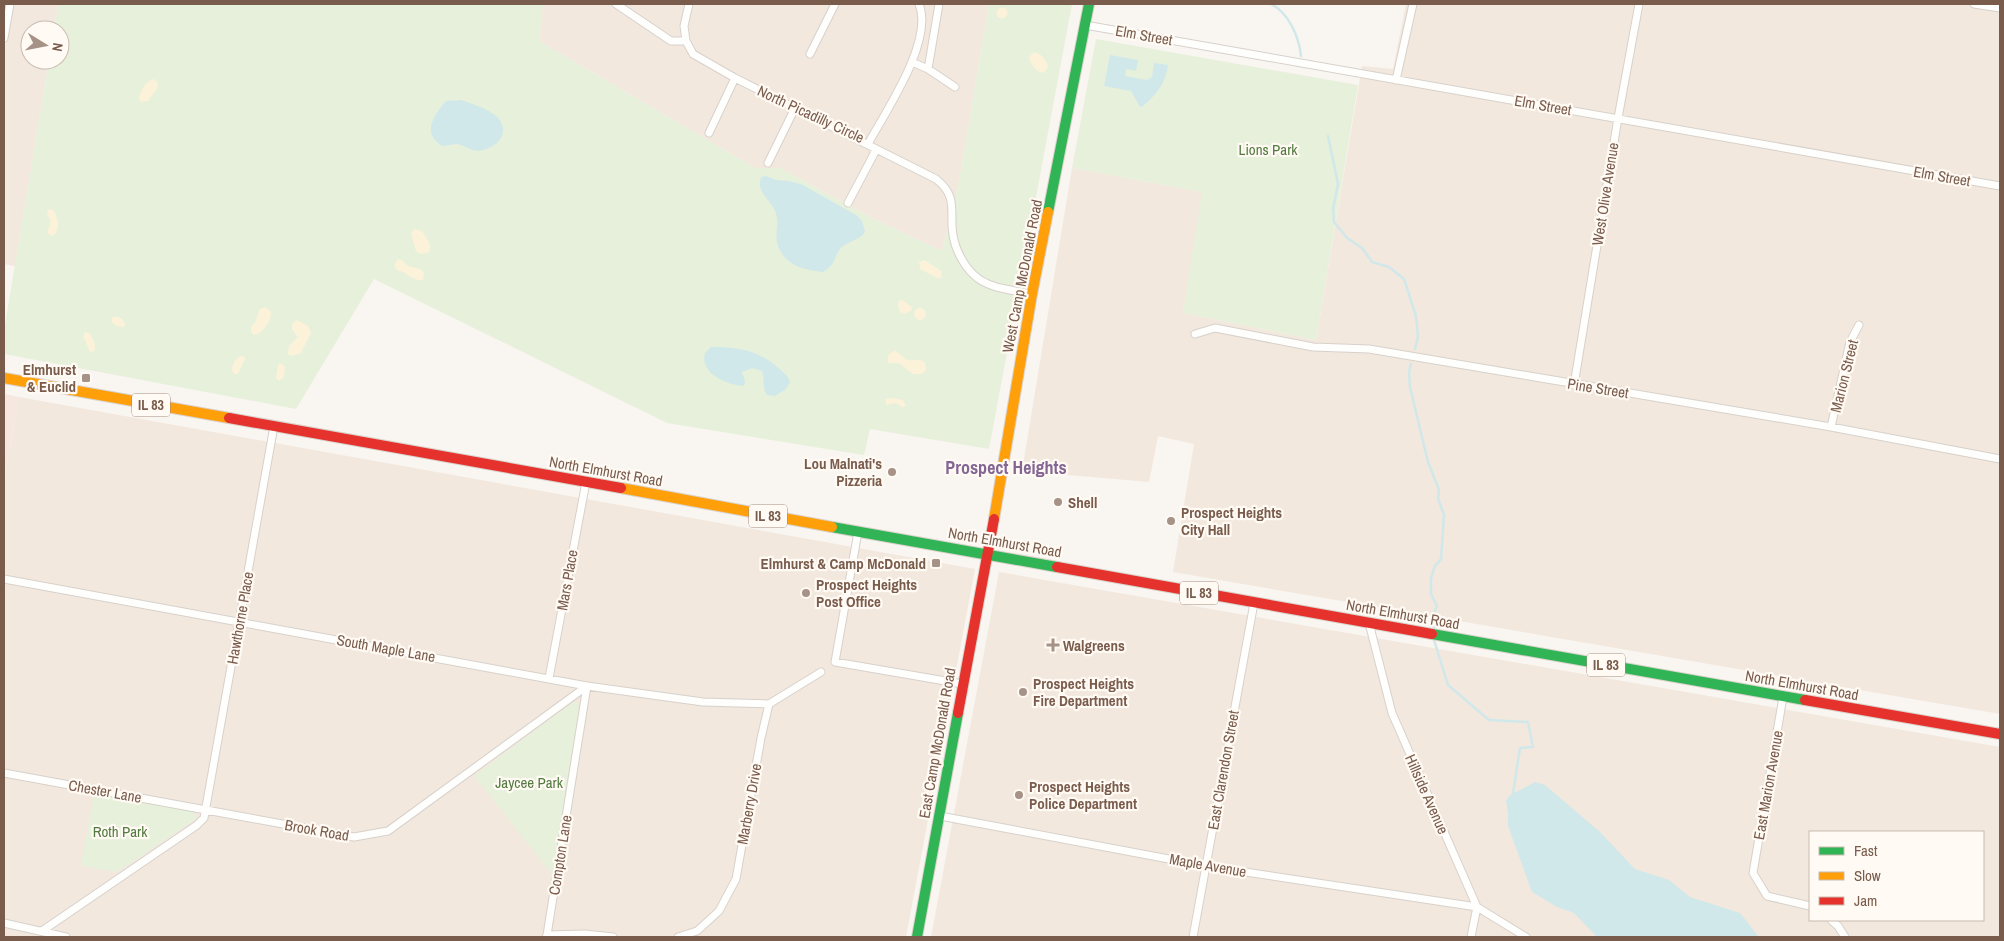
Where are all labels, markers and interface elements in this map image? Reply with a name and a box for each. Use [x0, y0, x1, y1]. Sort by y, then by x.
north arrow [20, 20, 70, 70]
street label: Elm Street [1114, 20, 1175, 50]
text: N [48, 42, 67, 53]
street label: North Picadilly Circle [754, 80, 868, 148]
street label: Elm Street [1513, 90, 1574, 120]
park label: Lions Park [1239, 139, 1298, 160]
street label: West Olive Avenue [1586, 141, 1624, 247]
street label: Elm Street [1912, 161, 1973, 191]
street label: West Camp McDonald Road [997, 198, 1047, 354]
street label: Marion Street [1825, 337, 1863, 415]
place label: Elmhurst & Euclid [23, 359, 76, 397]
marker: Elmhurst & Euclid [80, 372, 92, 384]
street label: Pine Street [1566, 373, 1631, 403]
road number: IL 83 [132, 394, 170, 416]
street label: North Elmhurst Road [548, 451, 664, 491]
place label: Lou Malnati's Pizzeria [804, 453, 882, 491]
district label: Prospect Heights [945, 455, 1067, 480]
marker: Lou Malnati's Pizzeria [886, 466, 898, 478]
place label: Shell [1068, 492, 1097, 513]
marker: Shell [1052, 496, 1064, 508]
place label: Prospect Heights City Hall [1181, 502, 1282, 540]
road number: IL 83 [749, 504, 787, 528]
marker: Prospect Heights City Hall [1165, 515, 1177, 527]
street label: North Elmhurst Road [947, 522, 1063, 562]
street label: Mars Place [551, 548, 583, 612]
place label: Elmhurst & Camp McDonald [761, 553, 926, 574]
marker: Elmhurst & Camp McDonald [930, 557, 942, 569]
street label: Hawthorne Place [222, 570, 258, 666]
place label: Prospect Heights Post Office [816, 574, 917, 612]
road number: IL 83 [1180, 582, 1218, 604]
marker: Prospect Heights Post Office [800, 587, 812, 599]
street label: North Elmhurst Road [1345, 594, 1461, 634]
street label: South Maple Lane [335, 629, 437, 667]
place label: Walgreens [1063, 635, 1125, 656]
marker: Walgreens [1047, 639, 1059, 651]
road number: IL 83 [1587, 654, 1625, 676]
street label: North Elmhurst Road [1744, 665, 1860, 705]
street label: East Camp McDonald Road [913, 666, 961, 820]
place label: Prospect Heights Fire Department [1033, 673, 1134, 711]
marker: Prospect Heights Fire Department [1017, 686, 1029, 698]
street label: East Clarendon Street [1202, 708, 1244, 831]
street label: East Marion Avenue [1748, 729, 1788, 841]
street label: Hillside Avenue [1400, 751, 1454, 837]
street label: Marberry Drive [732, 762, 766, 846]
park label: Jaycee Park [495, 772, 564, 793]
street label: Chester Lane [67, 774, 143, 808]
place label: Prospect Heights Police Department [1029, 776, 1137, 814]
marker: Prospect Heights Police Department [1013, 789, 1025, 801]
street label: Compton Lane [543, 813, 577, 896]
street label: Brook Road [283, 814, 351, 846]
park label: Roth Park [93, 821, 148, 842]
legend [1809, 831, 1984, 921]
text: Fast [1854, 840, 1878, 861]
street label: Maple Avenue [1168, 848, 1248, 882]
text: Slow [1854, 865, 1881, 886]
text: Jam [1854, 890, 1877, 911]

